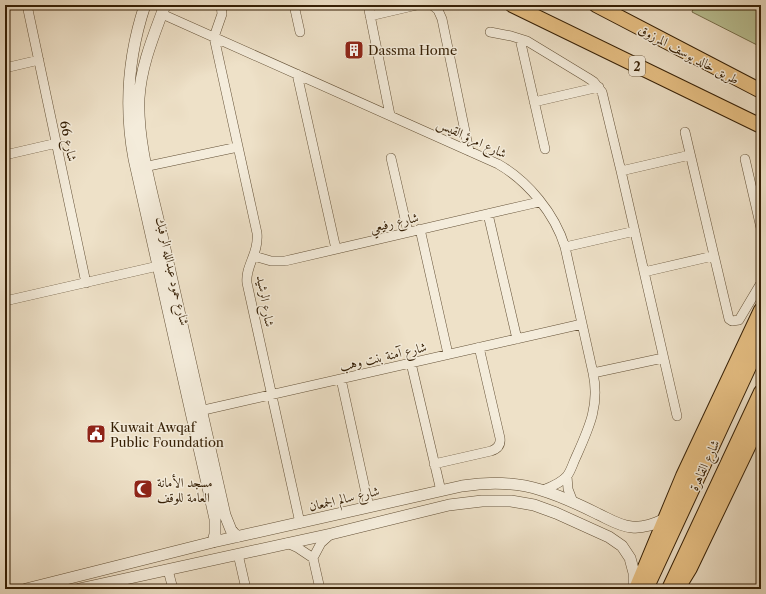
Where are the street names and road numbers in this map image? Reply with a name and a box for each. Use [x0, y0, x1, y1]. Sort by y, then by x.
street label: طريق خالد يوسف المرزوق [635, 21, 742, 88]
road number: 2 [629, 56, 645, 76]
street label: شارع امرؤ القيس [433, 115, 510, 165]
street label: شارع 66 [53, 119, 81, 164]
street label: شارع رفيعي [368, 209, 421, 240]
street label: شارع حمود عبدالله الر فبك [149, 215, 193, 328]
street label: شارع الرشيد [250, 274, 278, 329]
street label: شارع آمنة بنت وهب [338, 338, 429, 378]
street label: شارع القاهرة [685, 437, 726, 495]
street label: شارع سالم الجمعان [307, 482, 382, 518]

